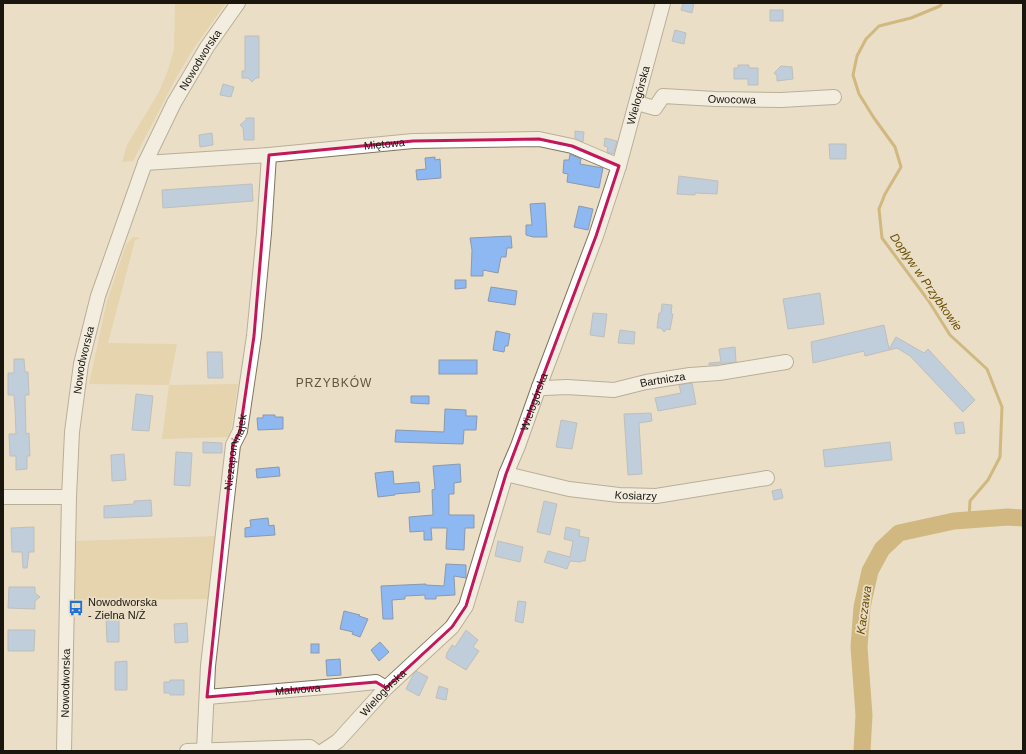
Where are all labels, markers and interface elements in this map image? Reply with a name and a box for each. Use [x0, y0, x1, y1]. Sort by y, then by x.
street label: Nowodworska [177, 26, 224, 92]
street label: Wielogórska [624, 64, 652, 126]
street label: Owocowa [707, 93, 757, 106]
street label: Miętowa [363, 136, 406, 152]
water label: Dopływ w Przybkowie [887, 230, 965, 334]
street label: Nowodworska [71, 324, 96, 395]
street label: Wielogórska [518, 370, 550, 432]
street label: Bartnicza [639, 370, 687, 389]
district label: PRZYBKÓW [296, 375, 372, 390]
street label: Niezapominajek [222, 413, 248, 491]
street label: Kosiarzy [614, 489, 658, 502]
water label: Kaczawa [854, 585, 874, 635]
place label: Nowodworska - Zielna N/Ż [88, 596, 158, 621]
bus stop icon: Nowodworska - Zielna N/Ż [67, 599, 85, 617]
street label: Nowodworska [59, 647, 72, 718]
street label: Wielogórska [358, 666, 409, 719]
street label: Malwowa [274, 681, 322, 697]

